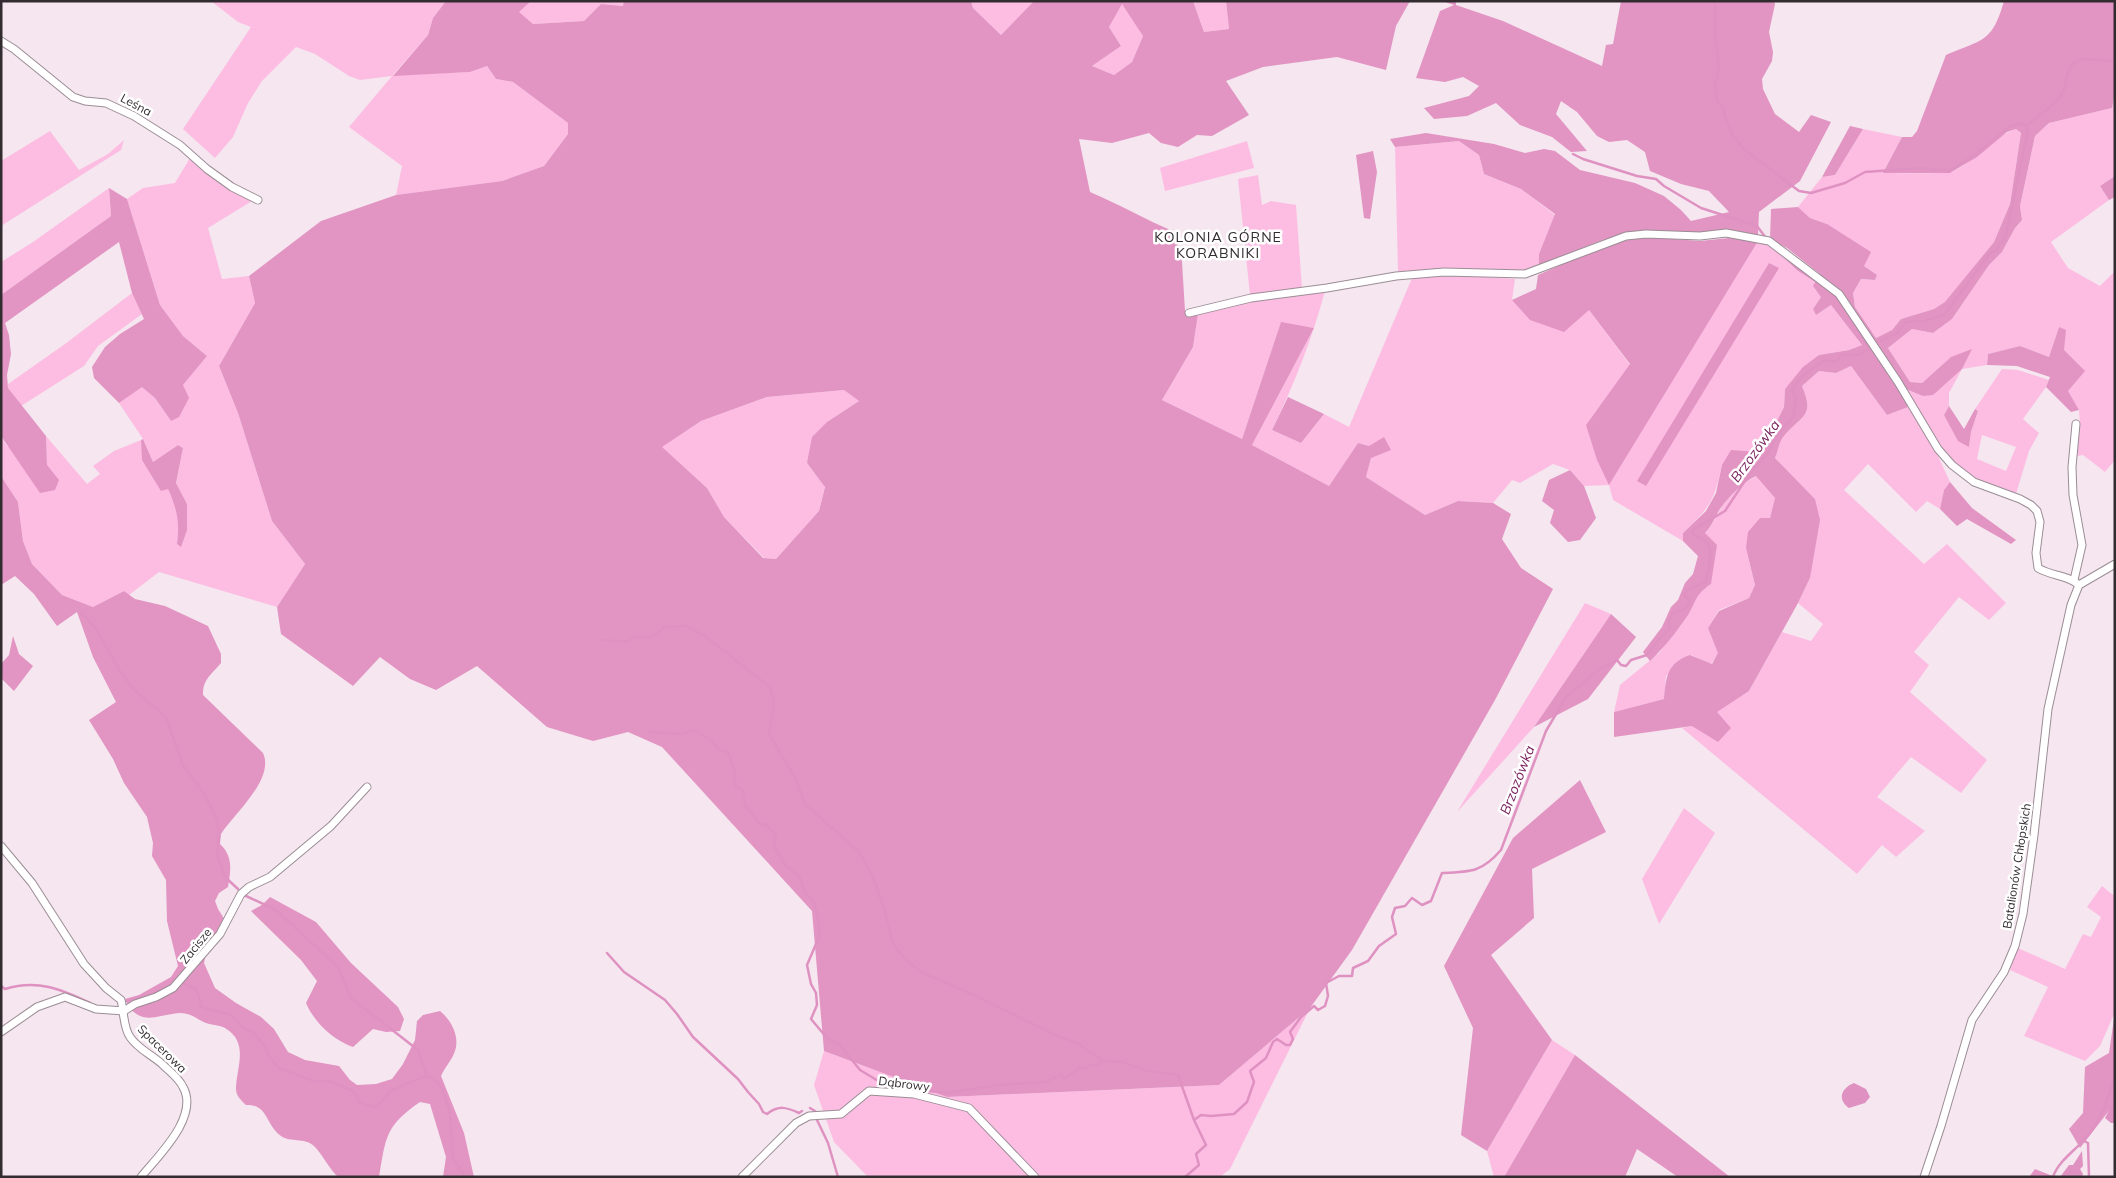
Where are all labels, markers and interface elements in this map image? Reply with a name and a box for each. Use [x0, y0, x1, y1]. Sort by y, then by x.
street label: Leśna [118, 90, 154, 119]
district label: KOLONIA GÓRNE KORABNIKI [1154, 228, 1282, 262]
water label: Brzozówka [1726, 416, 1784, 486]
water label: Brzozówka [1496, 743, 1538, 817]
street label: Batalionów Chłopskich [1999, 802, 2034, 930]
street label: Zacisze [177, 925, 215, 967]
street label: Spacerowa [135, 1021, 190, 1076]
street label: Dąbrowy [878, 1073, 931, 1094]

